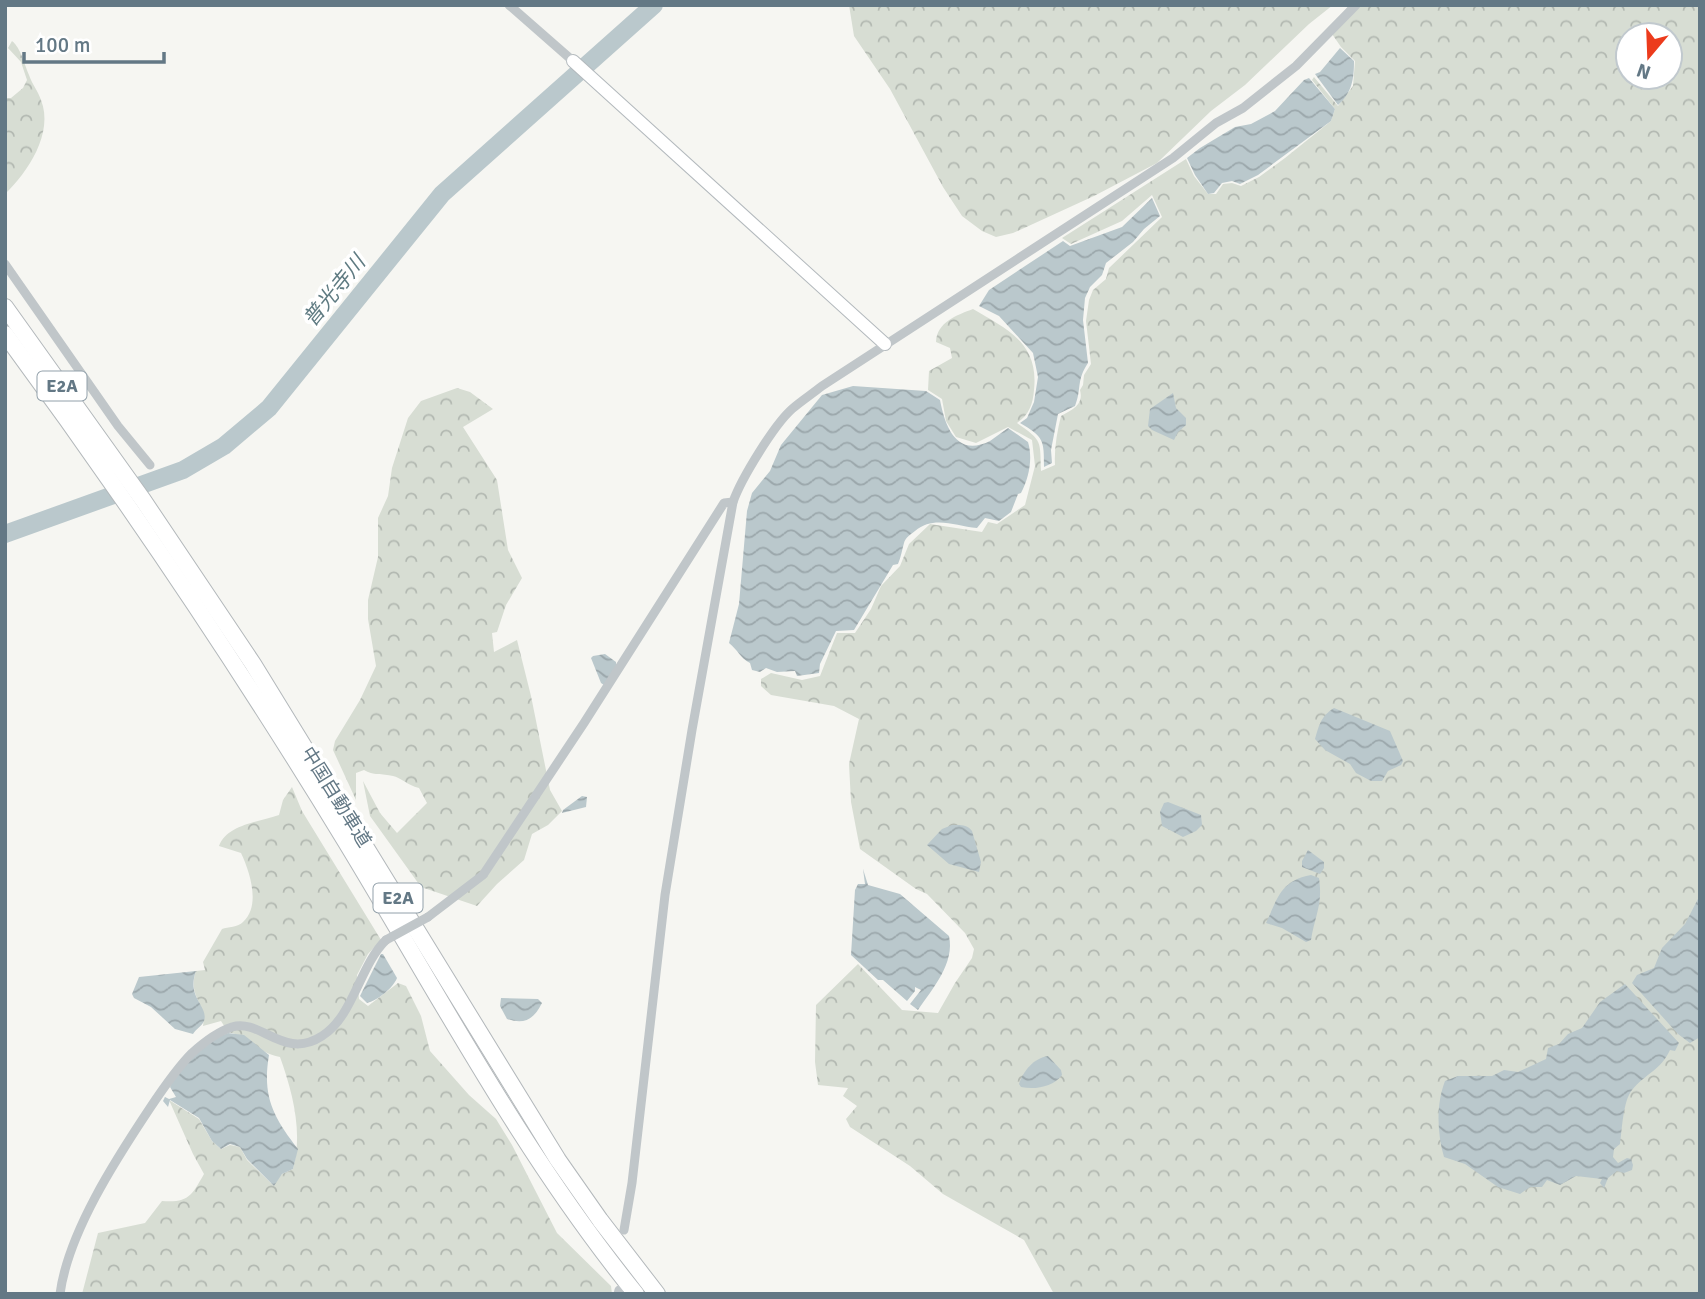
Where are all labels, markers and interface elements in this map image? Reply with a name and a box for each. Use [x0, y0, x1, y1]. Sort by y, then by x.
scale bar [24, 21, 164, 65]
north arrow [1614, 21, 1684, 91]
text: 100 m [35, 32, 90, 58]
text: N [1634, 58, 1654, 85]
water label: 普光寺川 [297, 249, 372, 332]
road number: E2A [38, 372, 86, 400]
street label: 中国自動車道 [296, 742, 376, 852]
road number: E2A [374, 884, 422, 912]

